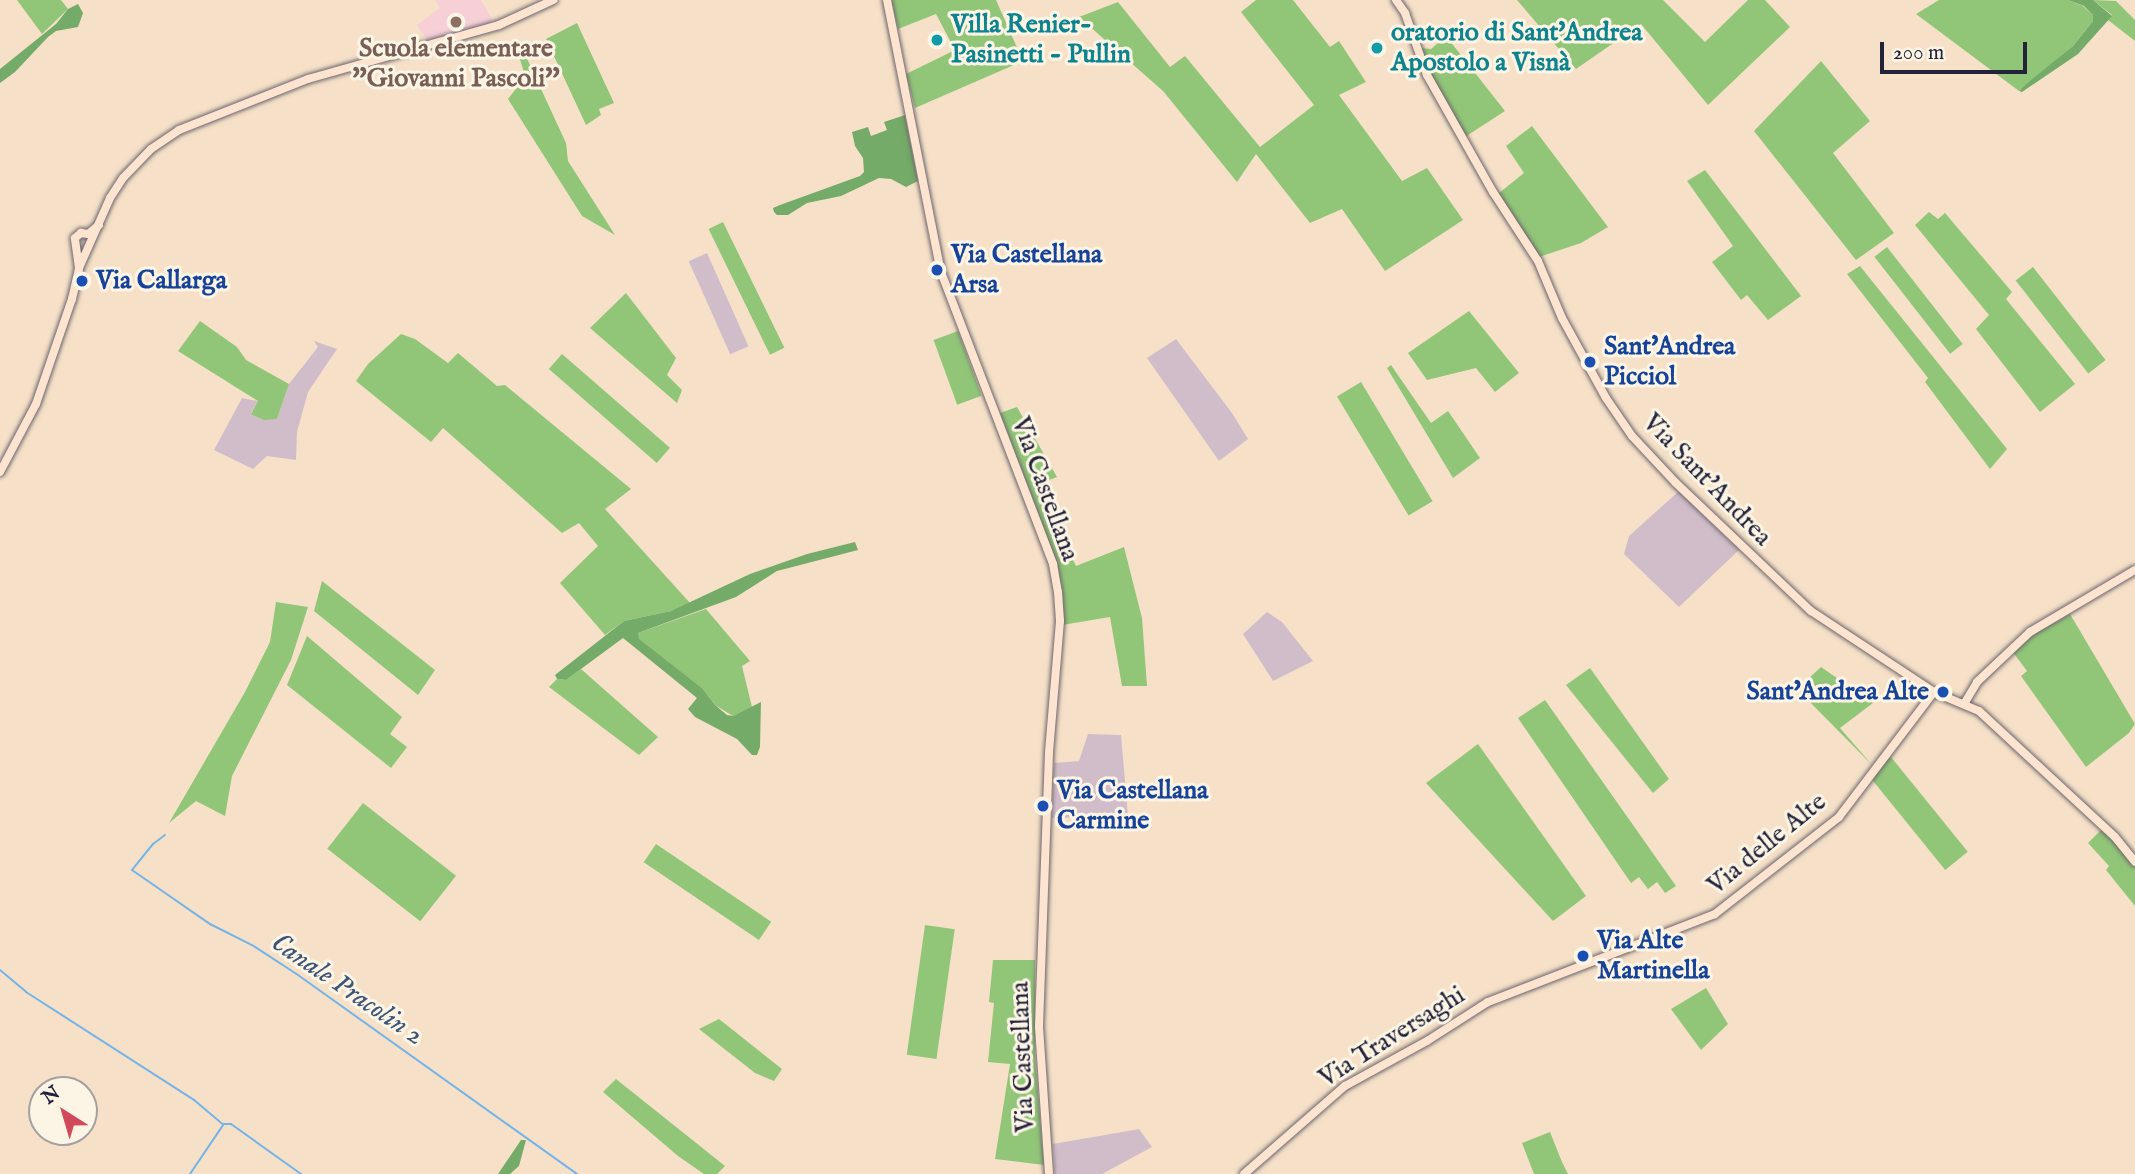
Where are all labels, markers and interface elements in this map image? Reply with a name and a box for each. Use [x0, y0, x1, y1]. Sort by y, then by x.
place label: Villa Renier- Pasinetti - Pullin [951, 9, 1131, 70]
marker: Scuola elementare ''Giovanni Pascoli'' [448, 14, 464, 30]
place label: oratorio di Sant'Andrea Apostolo a Visnà [1391, 17, 1642, 78]
scale bar [1883, 28, 2030, 72]
marker: Villa Renier- Pasinetti - Pullin [929, 32, 945, 48]
place label: Scuola elementare ''Giovanni Pascoli'' [352, 33, 560, 94]
marker: oratorio di Sant'Andrea Apostolo a Visnà [1369, 40, 1385, 56]
text: 200 m [1893, 40, 1944, 67]
place label: Via Castellana Arsa [951, 239, 1102, 300]
marker: Via Castellana Arsa [929, 262, 945, 278]
place label: Via Callarga [96, 265, 227, 297]
marker: Via Callarga [74, 273, 90, 289]
place label: Sant'Andrea Picciol [1604, 331, 1735, 392]
marker: Sant'Andrea Picciol [1582, 354, 1598, 370]
street label: Via Sant'Andrea [1636, 407, 1778, 553]
street label: Via Castellana [1004, 413, 1086, 565]
place label: Sant'Andrea Alte [1746, 676, 1929, 708]
marker: Sant'Andrea Alte [1935, 684, 1951, 700]
place label: Via Castellana Carmine [1057, 775, 1208, 836]
street label: Via delle Alte [1701, 787, 1833, 901]
marker: Via Castellana Carmine [1035, 798, 1051, 814]
place label: Via Alte Martinella [1597, 925, 1709, 986]
water label: Canale Pracolin 2 [264, 927, 430, 1053]
marker: Via Alte Martinella [1575, 948, 1591, 964]
street label: Via Traversaghi [1313, 980, 1471, 1094]
street label: Via Castellana [1005, 981, 1041, 1133]
north arrow [28, 1076, 98, 1146]
text: N [38, 1081, 65, 1110]

